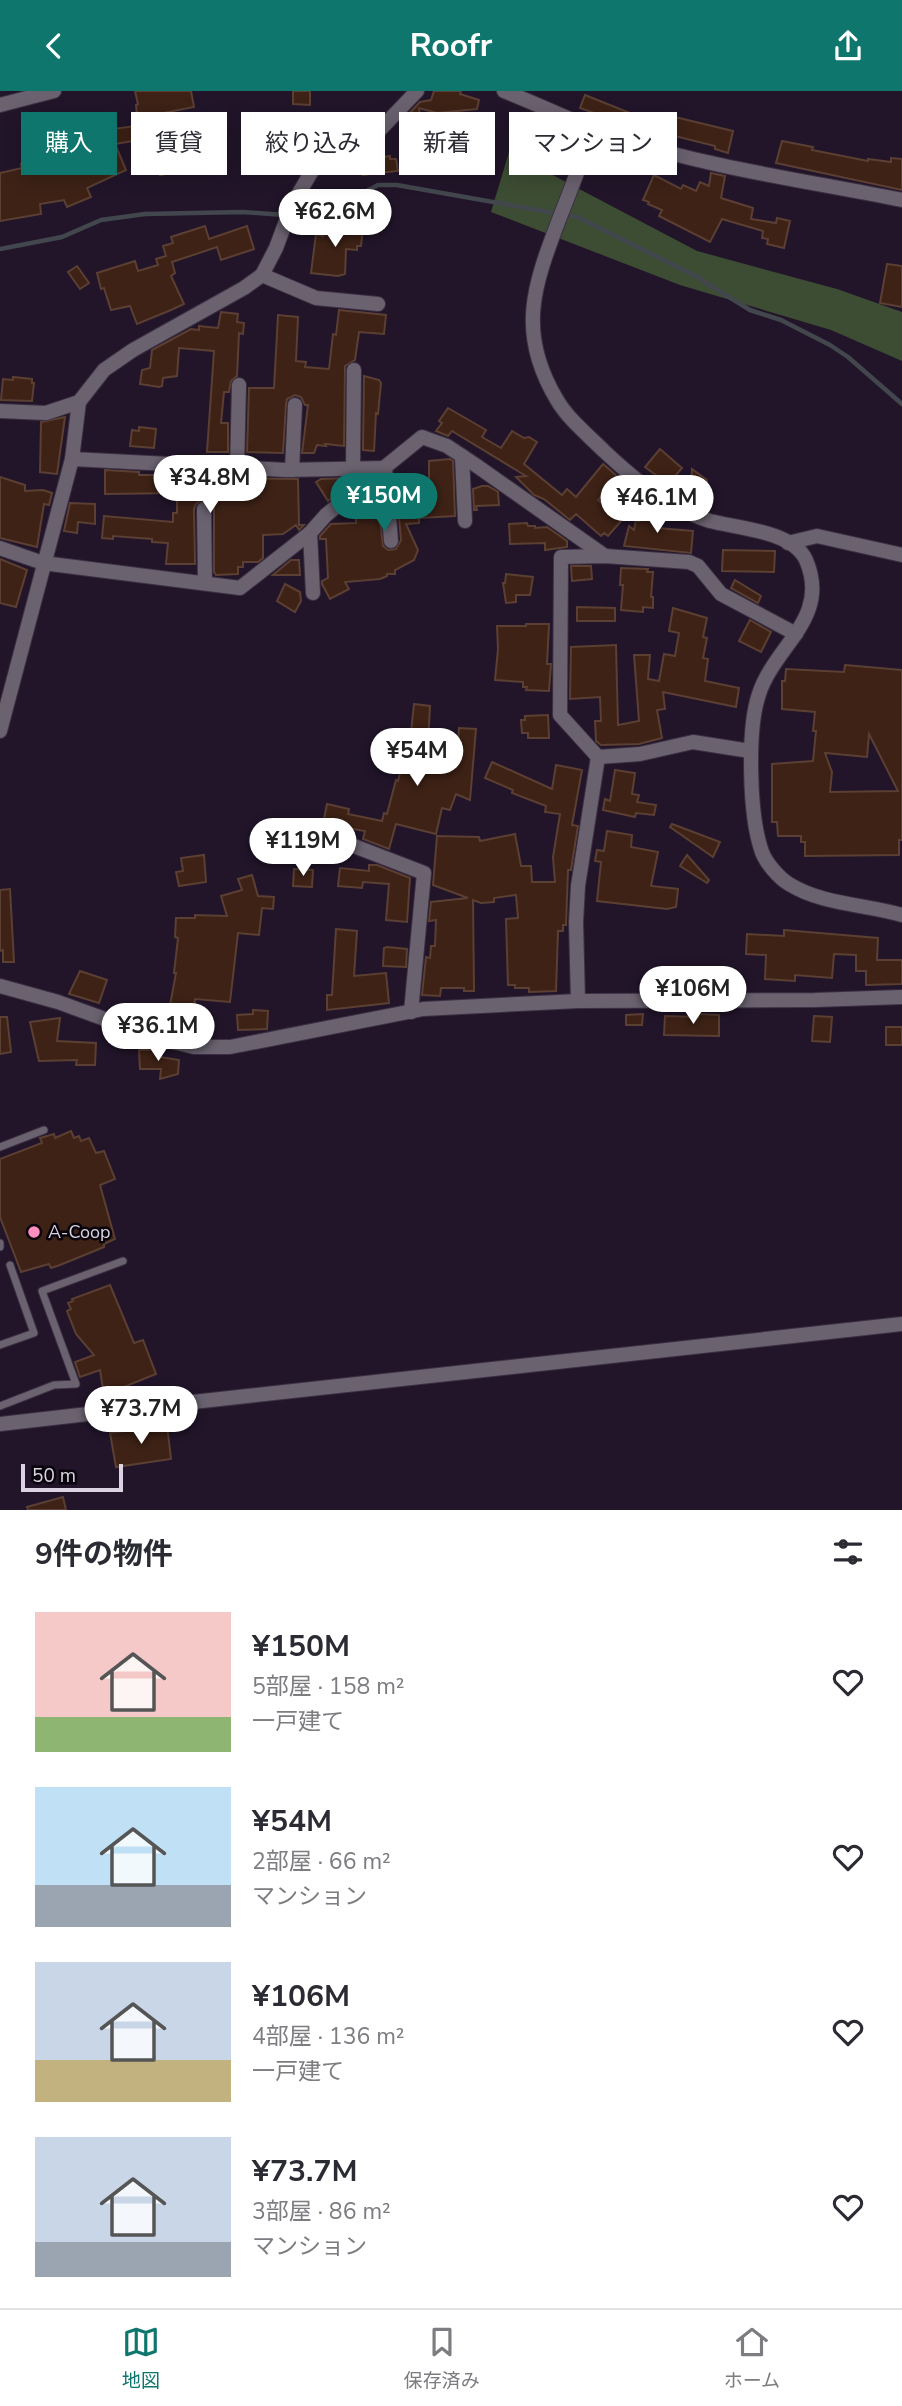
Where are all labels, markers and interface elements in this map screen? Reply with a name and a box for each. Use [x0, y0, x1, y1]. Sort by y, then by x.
text: Roofr [410, 24, 492, 67]
icon: back [35, 27, 73, 65]
icon: share [829, 27, 867, 65]
chip: 購入 [21, 112, 117, 175]
chip: 賃貸 [131, 112, 227, 175]
chip: 絞り込み [241, 112, 385, 175]
chip: 新着 [399, 112, 495, 175]
chip: マンション [509, 112, 677, 175]
pin: ¥62.6M [278, 190, 392, 249]
text: ¥62.6M [295, 196, 375, 227]
pin: ¥34.8M [153, 455, 267, 515]
text: ¥34.8M [170, 462, 250, 493]
pin: ¥150M [335, 473, 433, 533]
pin: ¥46.1M [600, 475, 714, 535]
text: ¥150M [346, 480, 422, 511]
text: ¥46.1M [617, 482, 697, 513]
pin: ¥54M [376, 729, 458, 788]
text: ¥54M [386, 735, 448, 766]
pin: ¥119M [254, 819, 352, 878]
text: ¥119M [265, 825, 341, 856]
pin: ¥106M [644, 967, 742, 1026]
text: ¥106M [655, 973, 731, 1004]
pin: ¥36.1M [101, 1003, 215, 1063]
text: ¥36.1M [118, 1010, 198, 1041]
place label: A-Coop [48, 1220, 110, 1244]
marker: A-Coop [26, 1224, 42, 1240]
pin: ¥73.7M [84, 1387, 198, 1446]
text: ¥73.7M [101, 1393, 181, 1424]
scale bar [21, 1461, 122, 1493]
text: 50 m [32, 1463, 76, 1489]
icon: filters [829, 1533, 867, 1571]
text: 9件の物件 [35, 1534, 173, 1575]
text: ¥150M [252, 1626, 350, 1667]
icon: home [91, 1640, 175, 1724]
icon: heart [829, 1663, 867, 1701]
text: 5部屋 · 158 m² [252, 1671, 405, 1702]
text: 一戸建て [252, 1706, 344, 1737]
text: ¥54M [252, 1801, 332, 1842]
icon: home [91, 1815, 175, 1899]
icon: heart [829, 1838, 867, 1876]
text: 2部屋 · 66 m² [252, 1846, 391, 1877]
text: マンション [252, 1881, 367, 1912]
text: ¥106M [252, 1976, 350, 2017]
icon: home [91, 1990, 175, 2074]
icon: heart [829, 2013, 867, 2051]
text: 4部屋 · 136 m² [252, 2021, 405, 2052]
text: 一戸建て [252, 2056, 344, 2087]
text: ¥73.7M [252, 2151, 357, 2192]
icon: home [91, 2165, 175, 2249]
icon: heart [829, 2188, 867, 2226]
text: 3部屋 · 86 m² [252, 2196, 391, 2227]
text: マンション [252, 2231, 367, 2262]
tab: 地図 [122, 2323, 160, 2394]
tab: 保存済み [404, 2323, 480, 2394]
tab: ホーム [724, 2323, 780, 2394]

